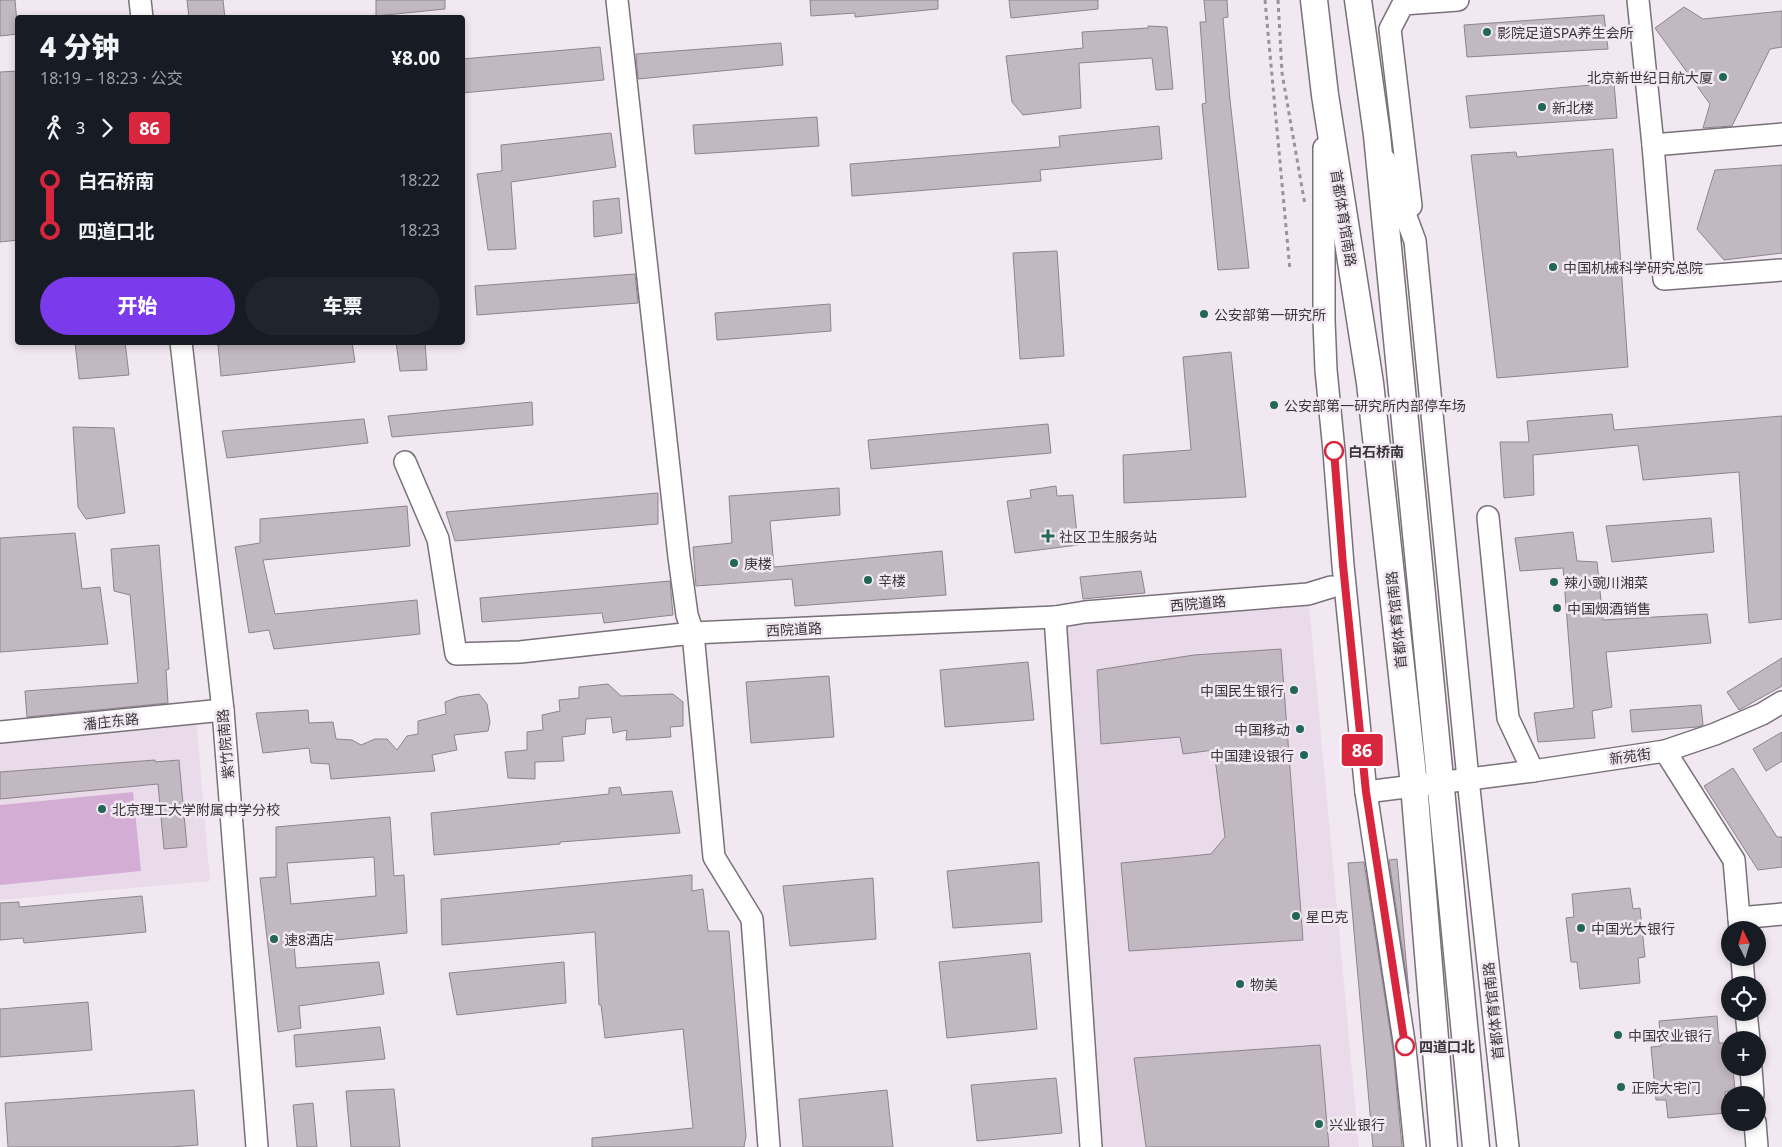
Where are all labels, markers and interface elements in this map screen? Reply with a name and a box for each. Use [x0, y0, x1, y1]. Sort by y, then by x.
place label: 影院足道SPA养生会所 [1497, 23, 1633, 42]
marker: 影院足道SPA养生会所 [1481, 26, 1493, 38]
text: 4 分钟 [40, 27, 119, 65]
text: ¥8.00 [391, 45, 440, 71]
text: 18:19 – 18:23 · 公交 [40, 67, 183, 89]
place label: 北京新世纪日航大厦 [1587, 68, 1713, 87]
marker: 北京新世纪日航大厦 [1717, 71, 1729, 83]
place label: 新北楼 [1552, 98, 1594, 117]
marker: 新北楼 [1536, 101, 1548, 113]
icon: walk [40, 114, 68, 142]
icon: forward [93, 114, 121, 142]
text: 86 [139, 116, 160, 140]
text: 3 [76, 117, 85, 139]
text: 白石桥南 [78, 168, 154, 194]
street label: 首都体育馆南路 [1327, 168, 1361, 268]
text: 18:22 [399, 169, 440, 191]
text: 四道口北 [78, 218, 154, 244]
text: 18:23 [399, 219, 440, 241]
place label: 中国机械科学研究总院 [1563, 258, 1703, 277]
marker: 中国机械科学研究总院 [1547, 261, 1559, 273]
button: 开始 [40, 277, 235, 335]
button: 车票 [245, 277, 440, 335]
place label: 公安部第一研究所 [1214, 305, 1326, 324]
marker: 公安部第一研究所 [1198, 308, 1210, 320]
place label: 公安部第一研究所内部停车场 [1284, 396, 1466, 415]
marker: 公安部第一研究所内部停车场 [1268, 399, 1280, 411]
marker: 白石桥南 [1324, 441, 1344, 461]
place label: 白石桥南 [1348, 442, 1404, 461]
place label: 社区卫生服务站 [1059, 527, 1157, 546]
marker: 社区卫生服务站 [1041, 529, 1055, 543]
place label: 庚楼 [744, 554, 772, 573]
marker: 庚楼 [728, 557, 740, 569]
street label: 首都体育馆南路 [1381, 570, 1411, 670]
place label: 辛楼 [878, 571, 906, 590]
place label: 辣小豌川湘菜 [1564, 573, 1648, 592]
marker: 辛楼 [862, 574, 874, 586]
marker: 辣小豌川湘菜 [1548, 576, 1560, 588]
street label: 西院道路 [1169, 591, 1227, 615]
place label: 中国烟酒销售 [1567, 599, 1651, 618]
marker: 中国烟酒销售 [1551, 602, 1563, 614]
street label: 西院道路 [766, 618, 822, 640]
place label: 中国民生银行 [1200, 681, 1284, 700]
marker: 中国民生银行 [1288, 684, 1300, 696]
street label: 紫竹院南路 [212, 708, 238, 780]
street label: 潘庄东路 [82, 709, 140, 733]
place label: 中国移动 [1234, 720, 1290, 739]
marker: 中国移动 [1294, 723, 1306, 735]
line badge: 86 [1340, 734, 1384, 766]
text: 86 [1352, 738, 1372, 762]
street label: 新苑街 [1608, 744, 1652, 768]
place label: 中国建设银行 [1210, 746, 1294, 765]
marker: 中国建设银行 [1298, 749, 1310, 761]
place label: 北京理工大学附属中学分校 [112, 800, 280, 819]
marker: 北京理工大学附属中学分校 [96, 803, 108, 815]
place label: 星巴克 [1306, 907, 1348, 926]
marker: 星巴克 [1290, 910, 1302, 922]
place label: 中国光大银行 [1591, 919, 1675, 938]
north arrow [1721, 921, 1766, 966]
map controls [1721, 921, 1766, 1131]
marker: 中国光大银行 [1575, 922, 1587, 934]
place label: 速8酒店 [284, 930, 334, 949]
marker: 速8酒店 [268, 933, 280, 945]
street label: 首都体育馆南路 [1478, 961, 1508, 1061]
place label: 物美 [1250, 975, 1278, 994]
button: locate [1721, 976, 1766, 1021]
marker: 物美 [1234, 978, 1246, 990]
place label: 中国农业银行 [1628, 1026, 1712, 1045]
marker: 中国农业银行 [1612, 1029, 1624, 1041]
button: + [1721, 1031, 1766, 1076]
marker: 四道口北 [1395, 1036, 1415, 1056]
place label: 四道口北 [1419, 1037, 1475, 1056]
place label: 正院大宅门 [1631, 1078, 1701, 1097]
marker: 正院大宅门 [1615, 1081, 1627, 1093]
button: − [1721, 1086, 1766, 1131]
place label: 兴业银行 [1329, 1115, 1385, 1134]
marker: 兴业银行 [1313, 1118, 1325, 1130]

